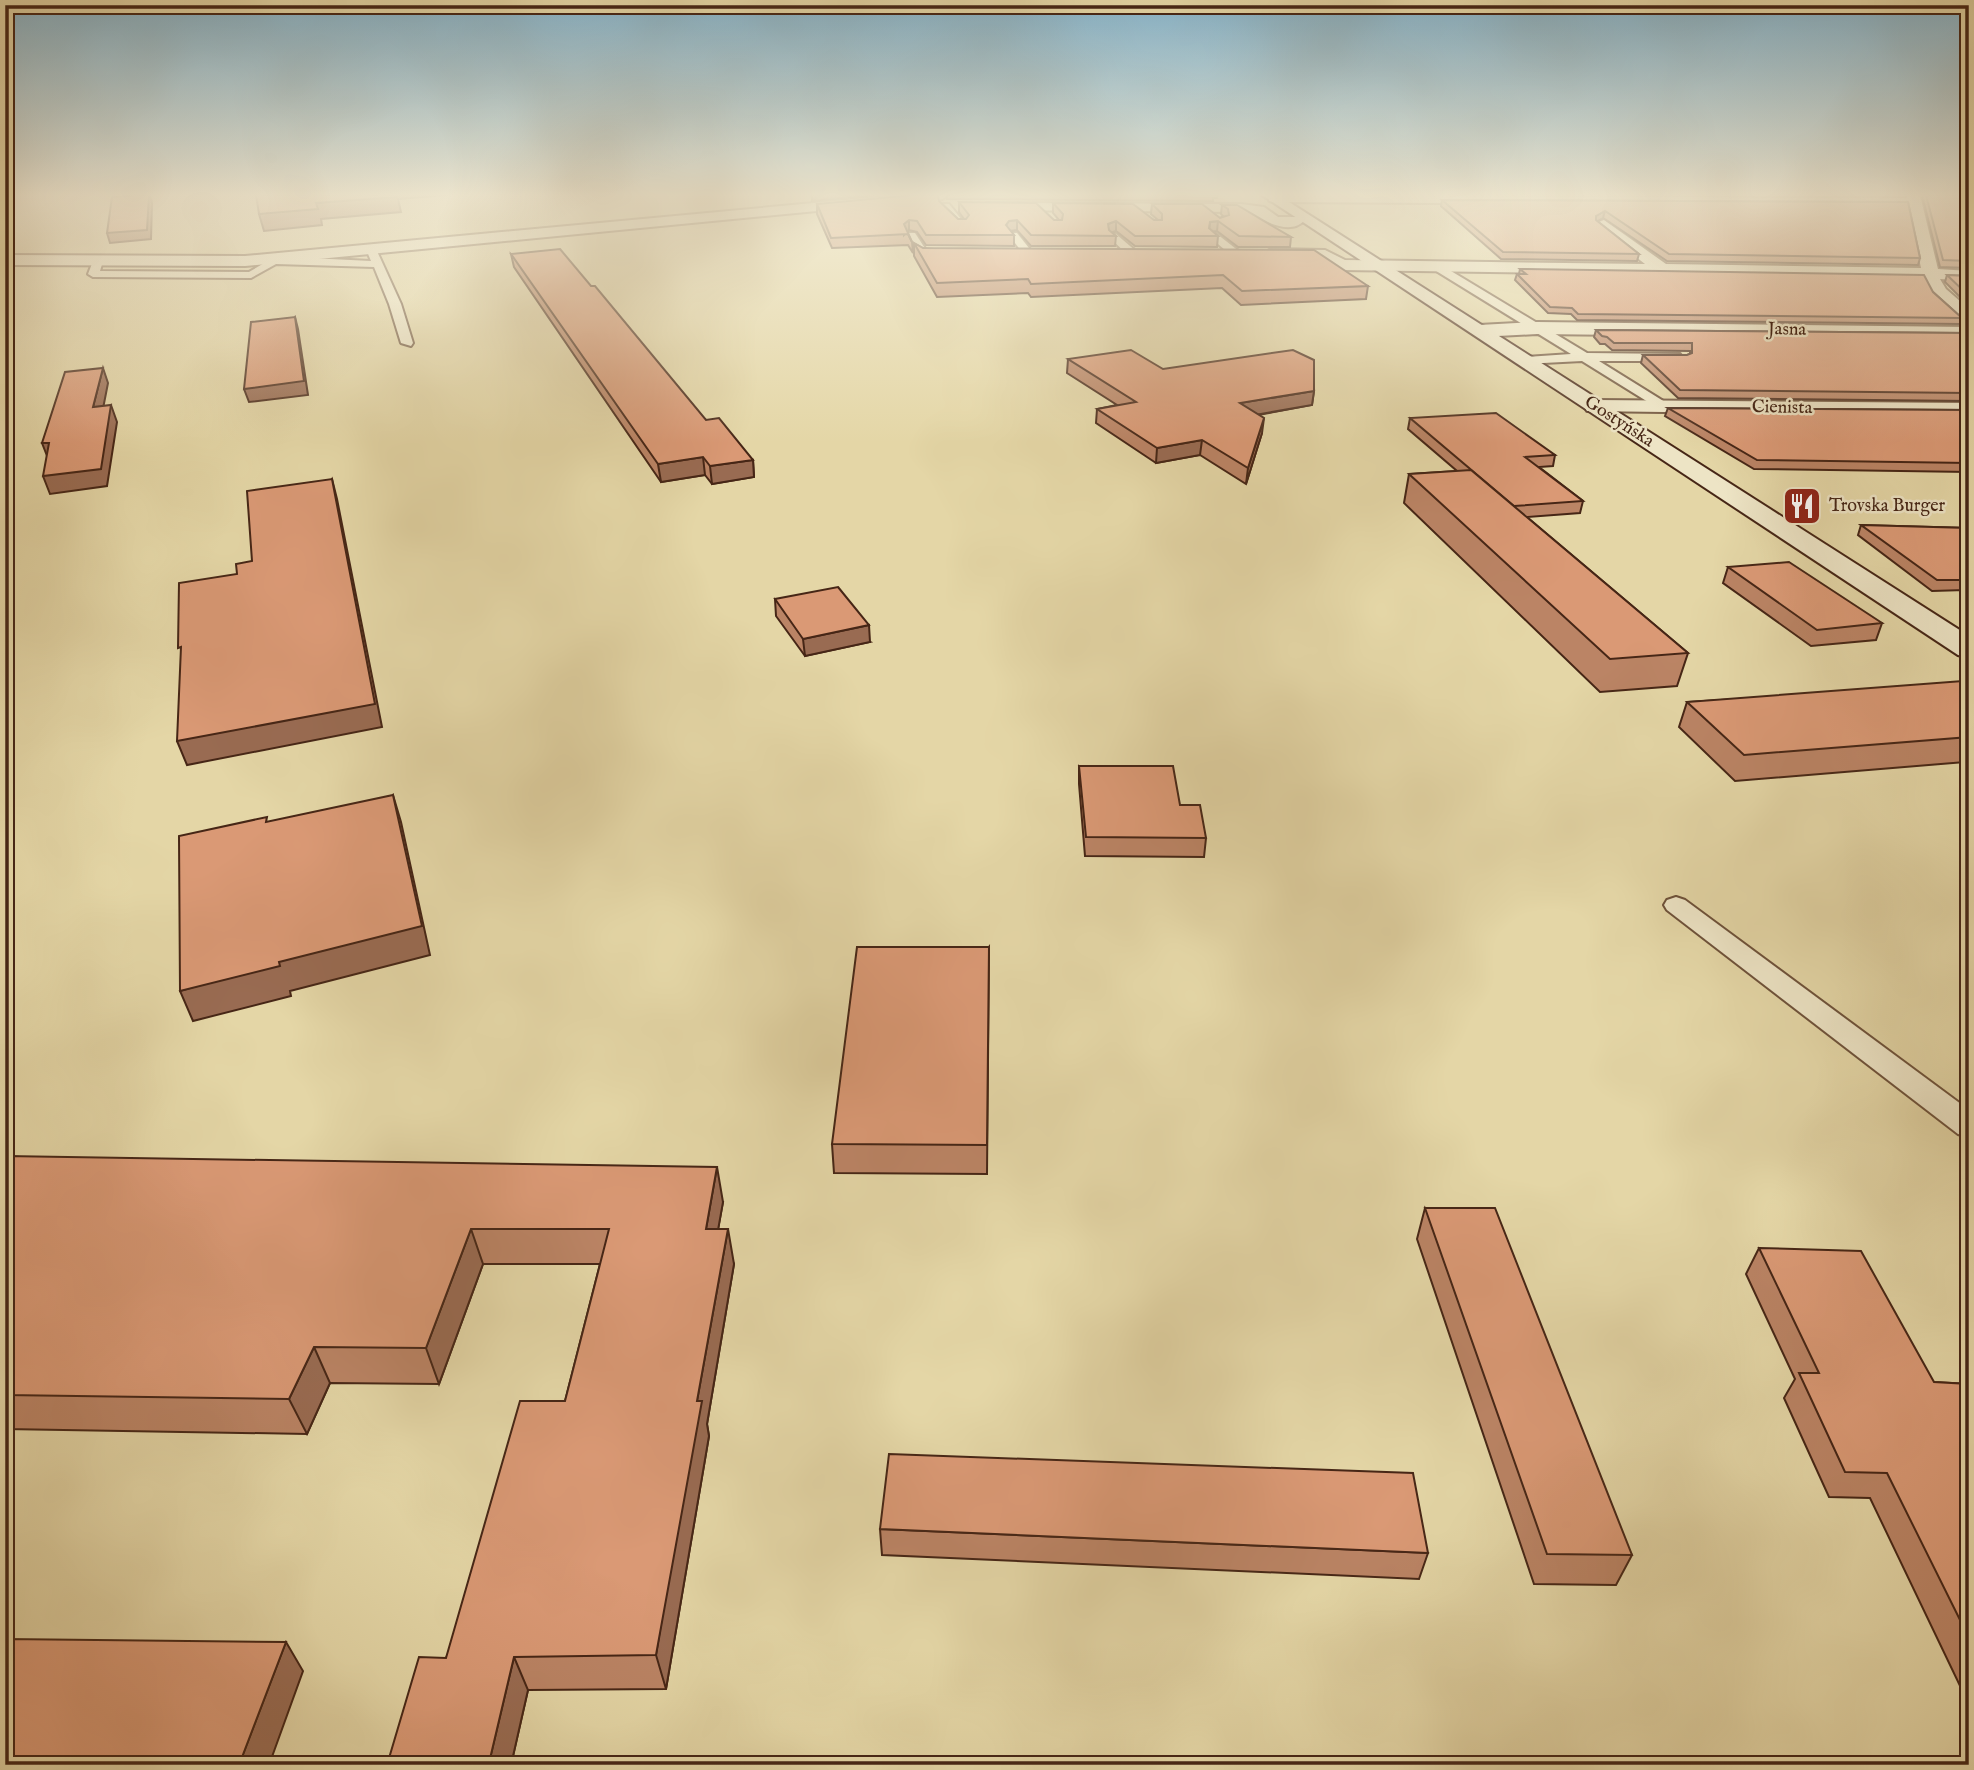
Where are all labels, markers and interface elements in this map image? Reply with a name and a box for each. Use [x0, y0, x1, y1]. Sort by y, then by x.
street label: Jasna [1766, 318, 1807, 342]
street label: Gostyńska [1580, 391, 1658, 453]
street label: Cienista [1752, 396, 1813, 420]
restaurant icon: Trovska Burger [1781, 485, 1823, 527]
place label: Trovska Burger [1829, 495, 1945, 518]

